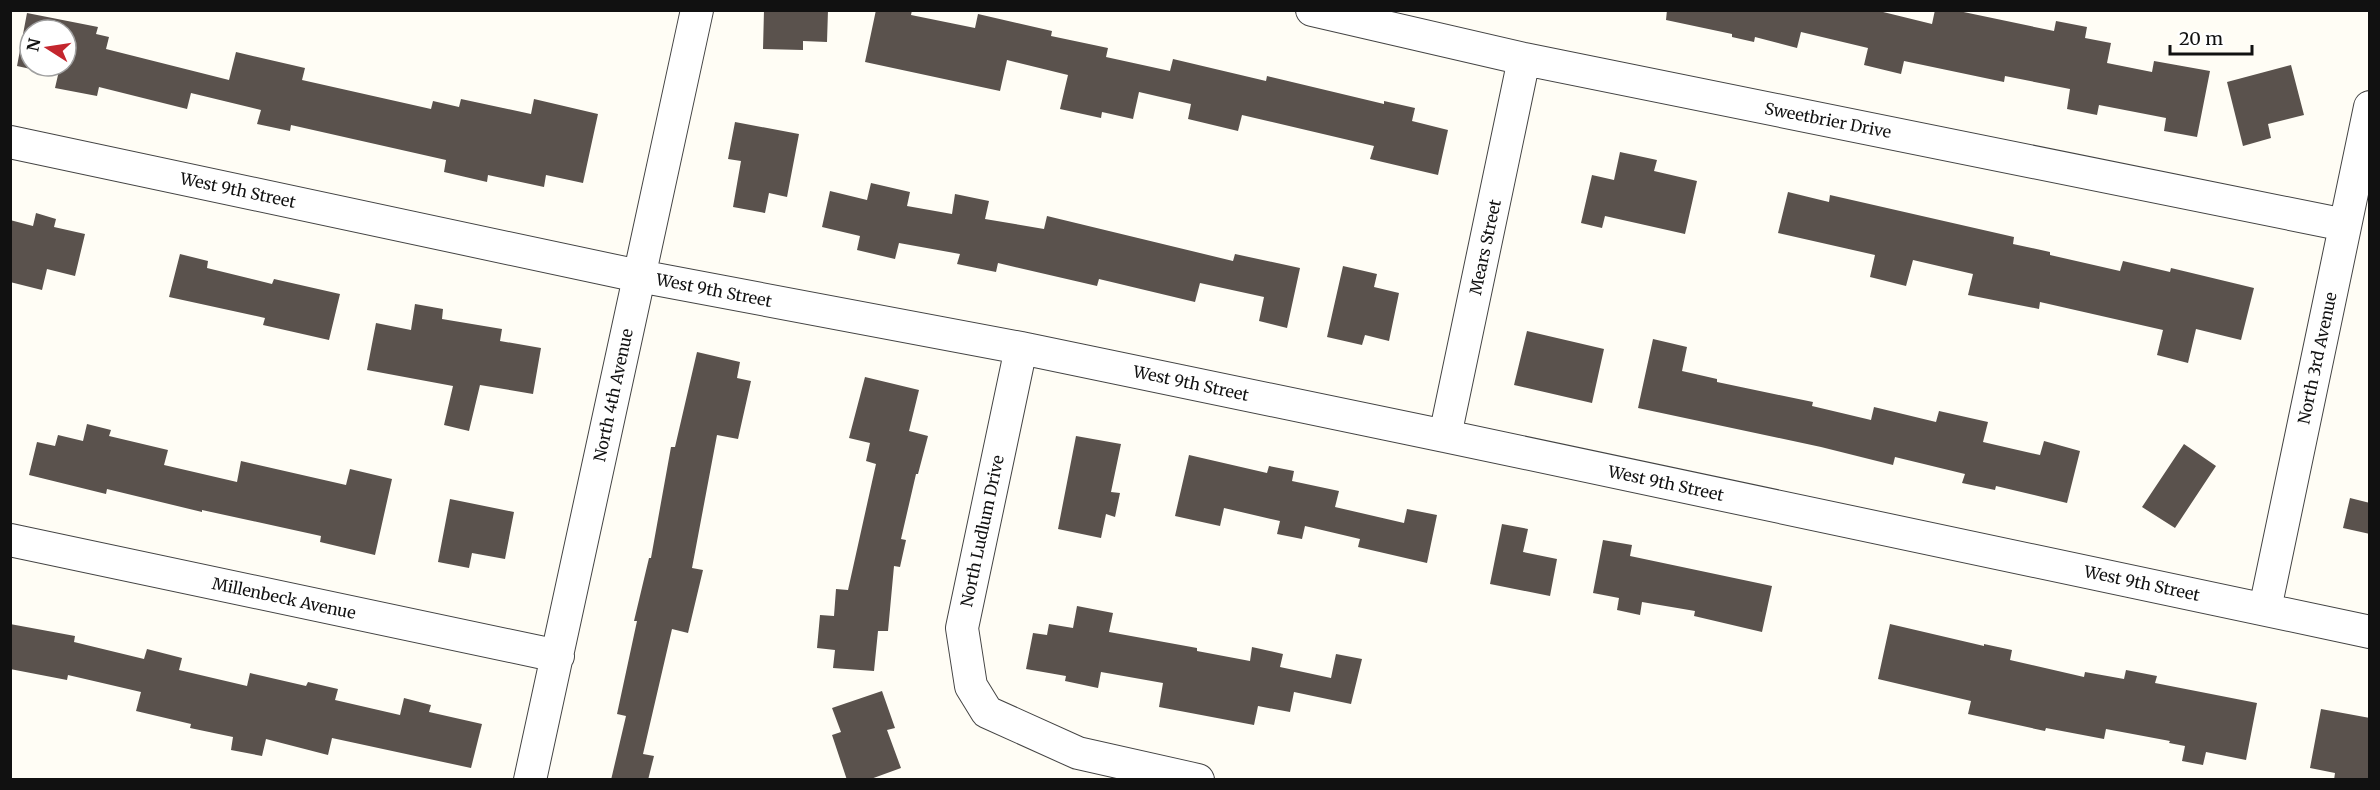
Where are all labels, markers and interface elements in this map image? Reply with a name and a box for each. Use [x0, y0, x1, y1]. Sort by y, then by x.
north arrow [18, 18, 78, 78]
scale bar [2170, 18, 2252, 56]
text: 20 m [2179, 27, 2223, 50]
text: N [22, 36, 44, 53]
street label: Sweetbrier Drive [1763, 98, 1893, 142]
street label: West 9th Street [177, 168, 298, 212]
street label: Mears Street [1465, 197, 1505, 297]
street label: West 9th Street [653, 269, 774, 311]
street label: North 3rd Avenue [2293, 290, 2341, 426]
street label: North 4th Avenue [589, 327, 637, 463]
street label: West 9th Street [1130, 361, 1251, 405]
street label: North Ludlum Drive [956, 453, 1008, 609]
street label: West 9th Street [1605, 461, 1726, 505]
street label: West 9th Street [2081, 561, 2202, 605]
street label: Millenbeck Avenue [210, 573, 358, 623]

